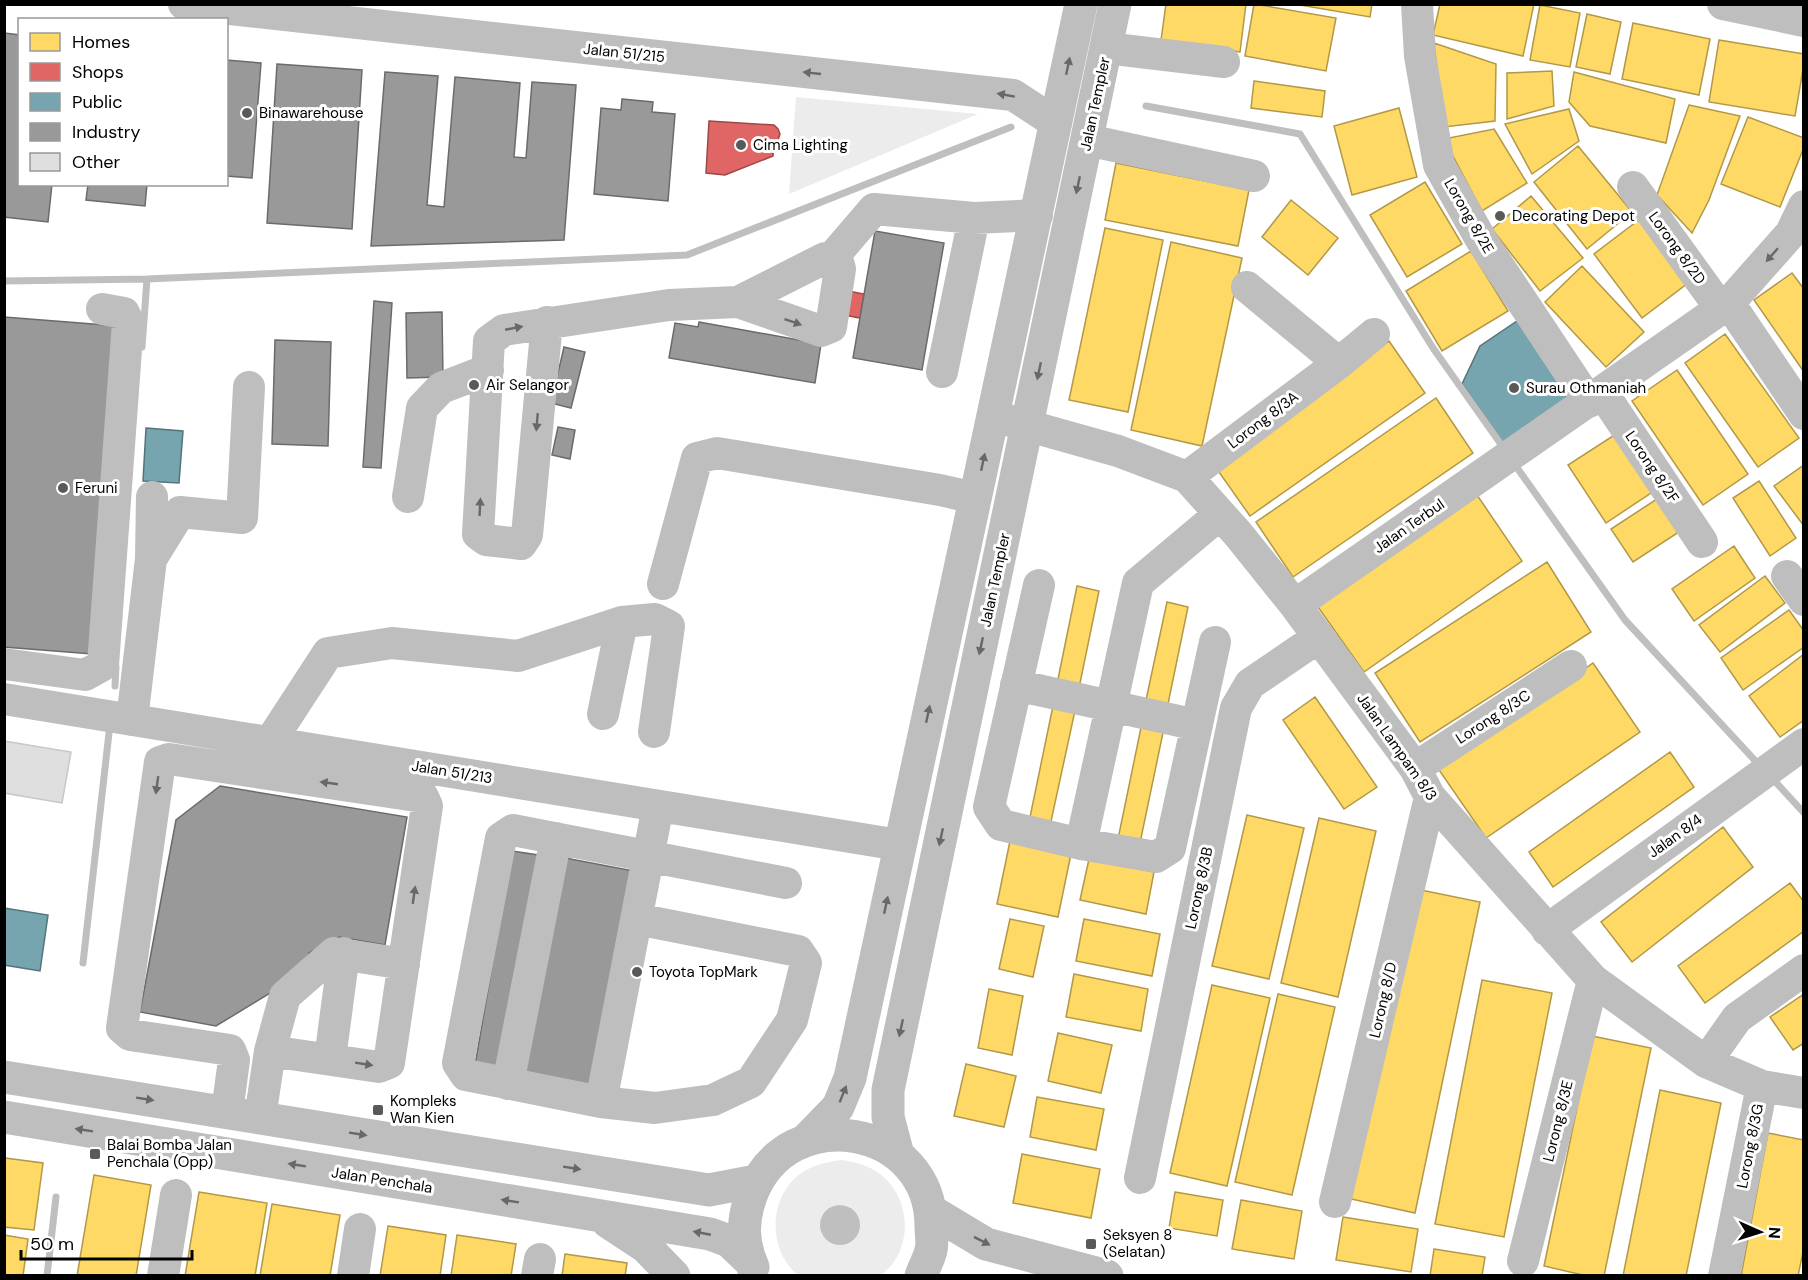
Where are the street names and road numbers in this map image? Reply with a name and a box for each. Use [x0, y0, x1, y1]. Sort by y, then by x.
street label: Jalan 51/215 [582, 39, 666, 67]
street label: Jalan Templer [1075, 55, 1115, 153]
street label: Lorong 8/2E [1440, 175, 1498, 257]
street label: Lorong 8/2D [1644, 208, 1710, 288]
street label: Lorong 8/3A [1224, 387, 1302, 453]
street label: Lorong 8/2F [1621, 427, 1683, 507]
street label: Jalan Terbul [1370, 494, 1448, 558]
street label: Jalan Templer [975, 531, 1015, 629]
street label: Lorong 8/3C [1452, 685, 1534, 749]
street label: Jalan Lampam 8/3 [1352, 689, 1442, 805]
street label: Jalan 51/213 [410, 756, 494, 788]
street label: Jalan 8/4 [1644, 810, 1706, 862]
street label: Lorong 8/3B [1181, 845, 1217, 931]
street label: Lorong 8/D [1365, 960, 1401, 1040]
street label: Lorong 8/3E [1538, 1078, 1578, 1164]
street label: Lorong 8/3G [1732, 1102, 1768, 1190]
street label: Jalan Penchala [330, 1162, 434, 1198]

